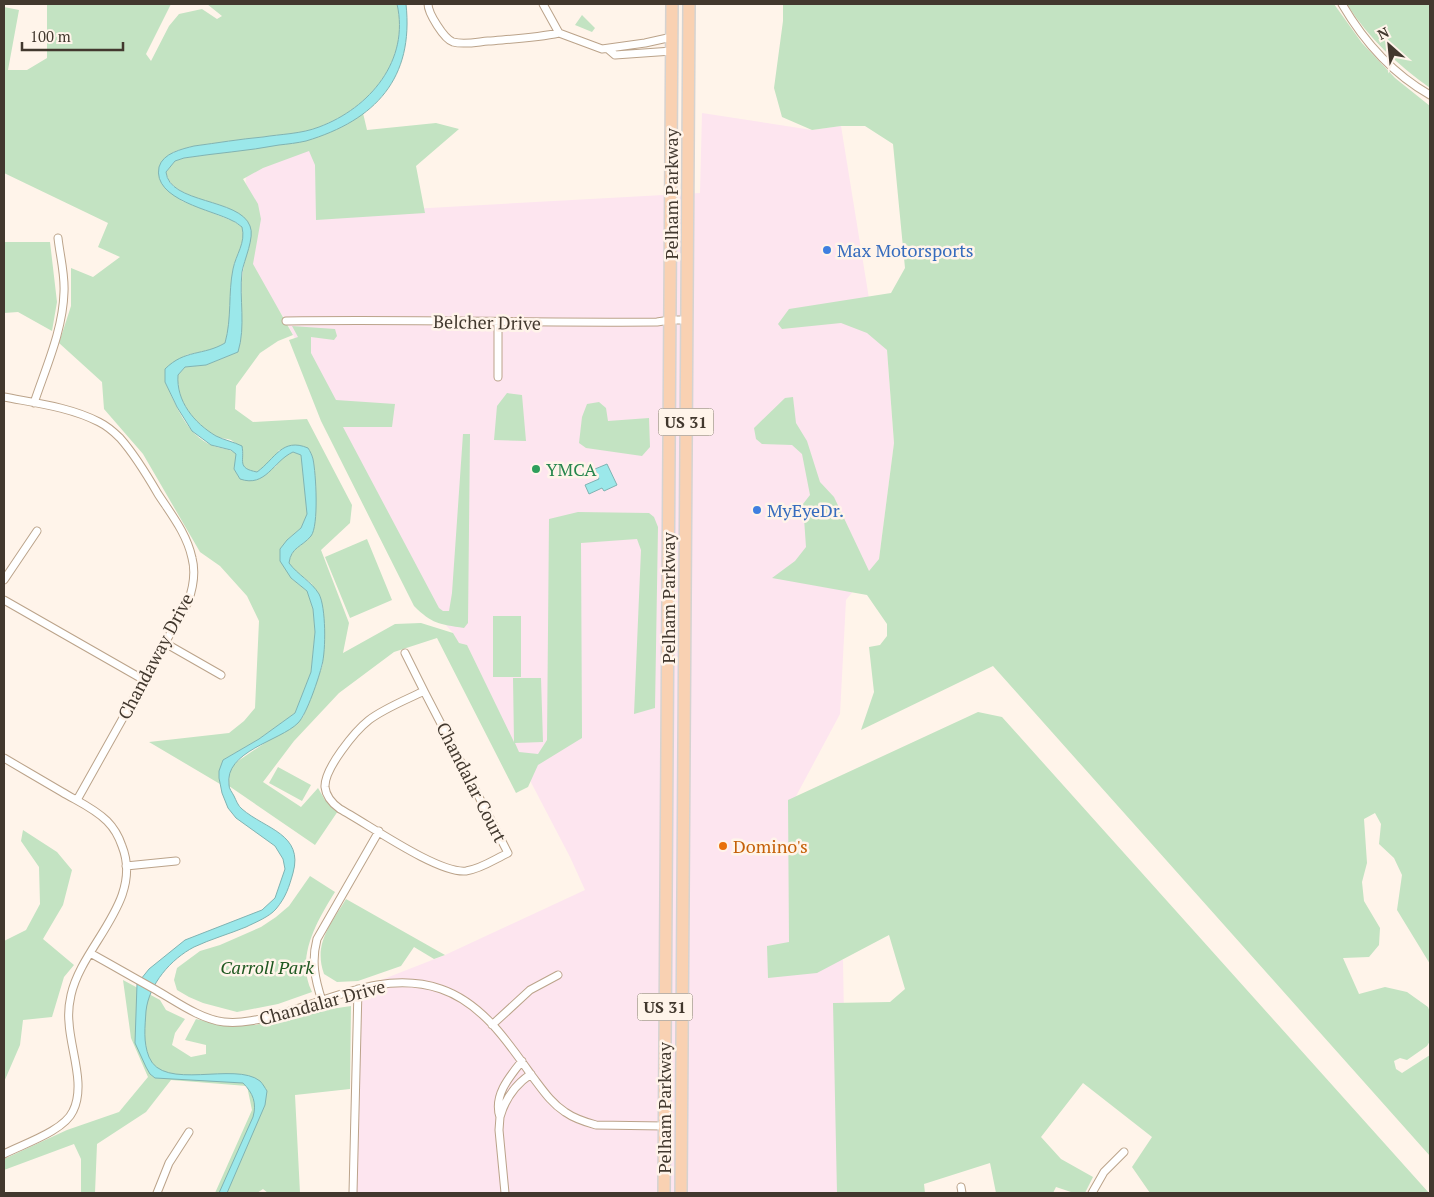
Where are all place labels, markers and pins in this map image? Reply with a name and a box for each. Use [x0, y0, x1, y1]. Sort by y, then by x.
place label: Max Motorsports [837, 238, 974, 262]
marker: Max Motorsports [821, 244, 833, 256]
place label: YMCA [546, 457, 597, 481]
marker: YMCA [530, 463, 542, 475]
place label: MyEyeDr. [767, 498, 844, 522]
marker: MyEyeDr. [751, 504, 763, 516]
place label: Domino's [733, 834, 808, 858]
marker: Domino's [717, 840, 729, 852]

